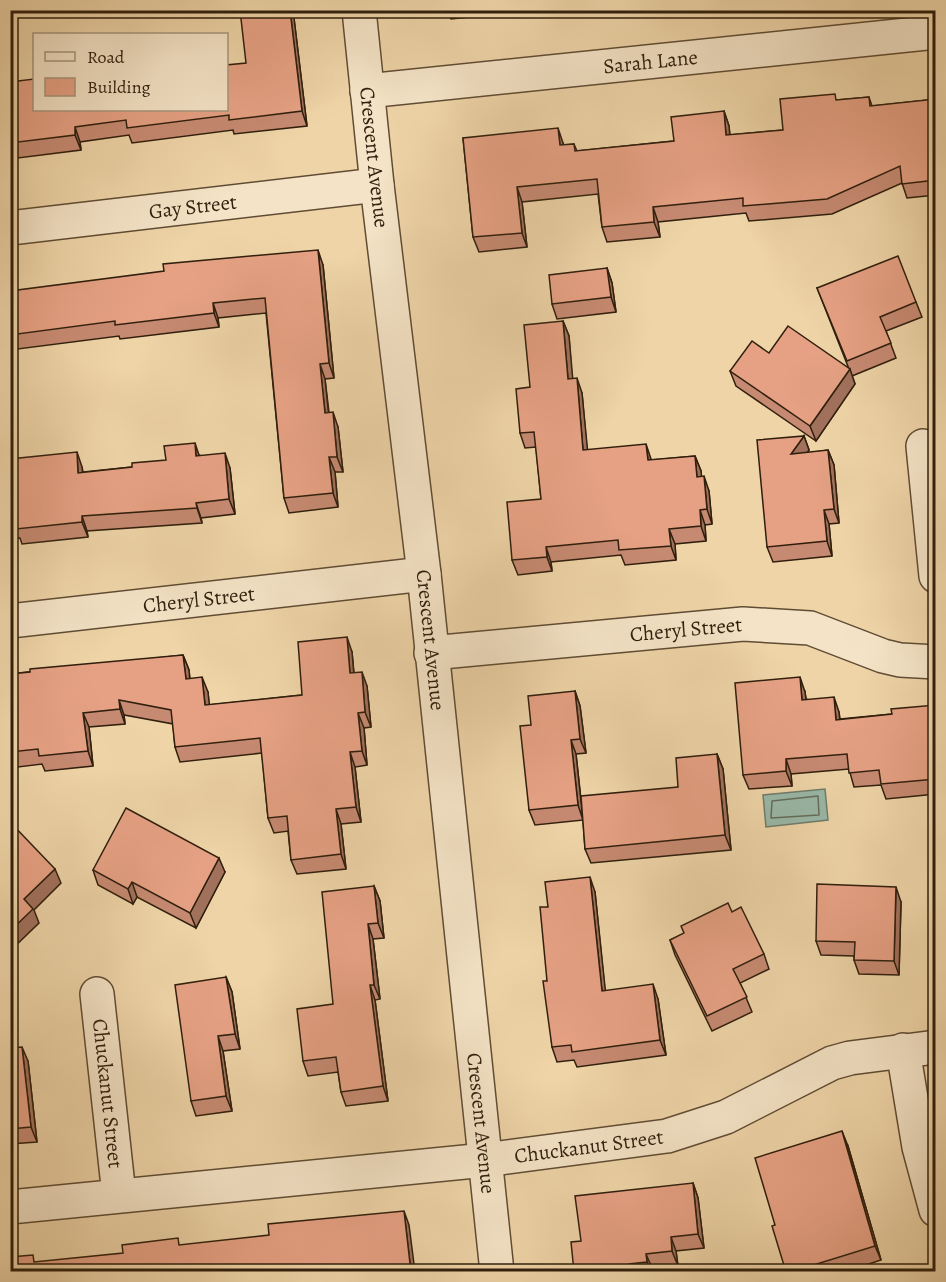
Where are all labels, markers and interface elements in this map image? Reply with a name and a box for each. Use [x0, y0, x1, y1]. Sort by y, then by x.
legend [33, 33, 228, 111]
street label: Sarah Lane [602, 43, 699, 80]
text: Road [87, 45, 125, 69]
text: Building [87, 75, 151, 99]
street label: Crescent Avenue [353, 85, 396, 229]
street label: Gay Street [147, 188, 238, 226]
street label: Crescent Avenue [410, 568, 452, 712]
street label: Cheryl Street [141, 579, 256, 620]
street label: Cheryl Street [629, 610, 743, 648]
street label: Chuckanut Street [86, 1017, 130, 1170]
street label: Crescent Avenue [460, 1051, 503, 1195]
street label: Chuckanut Street [513, 1123, 665, 1170]

